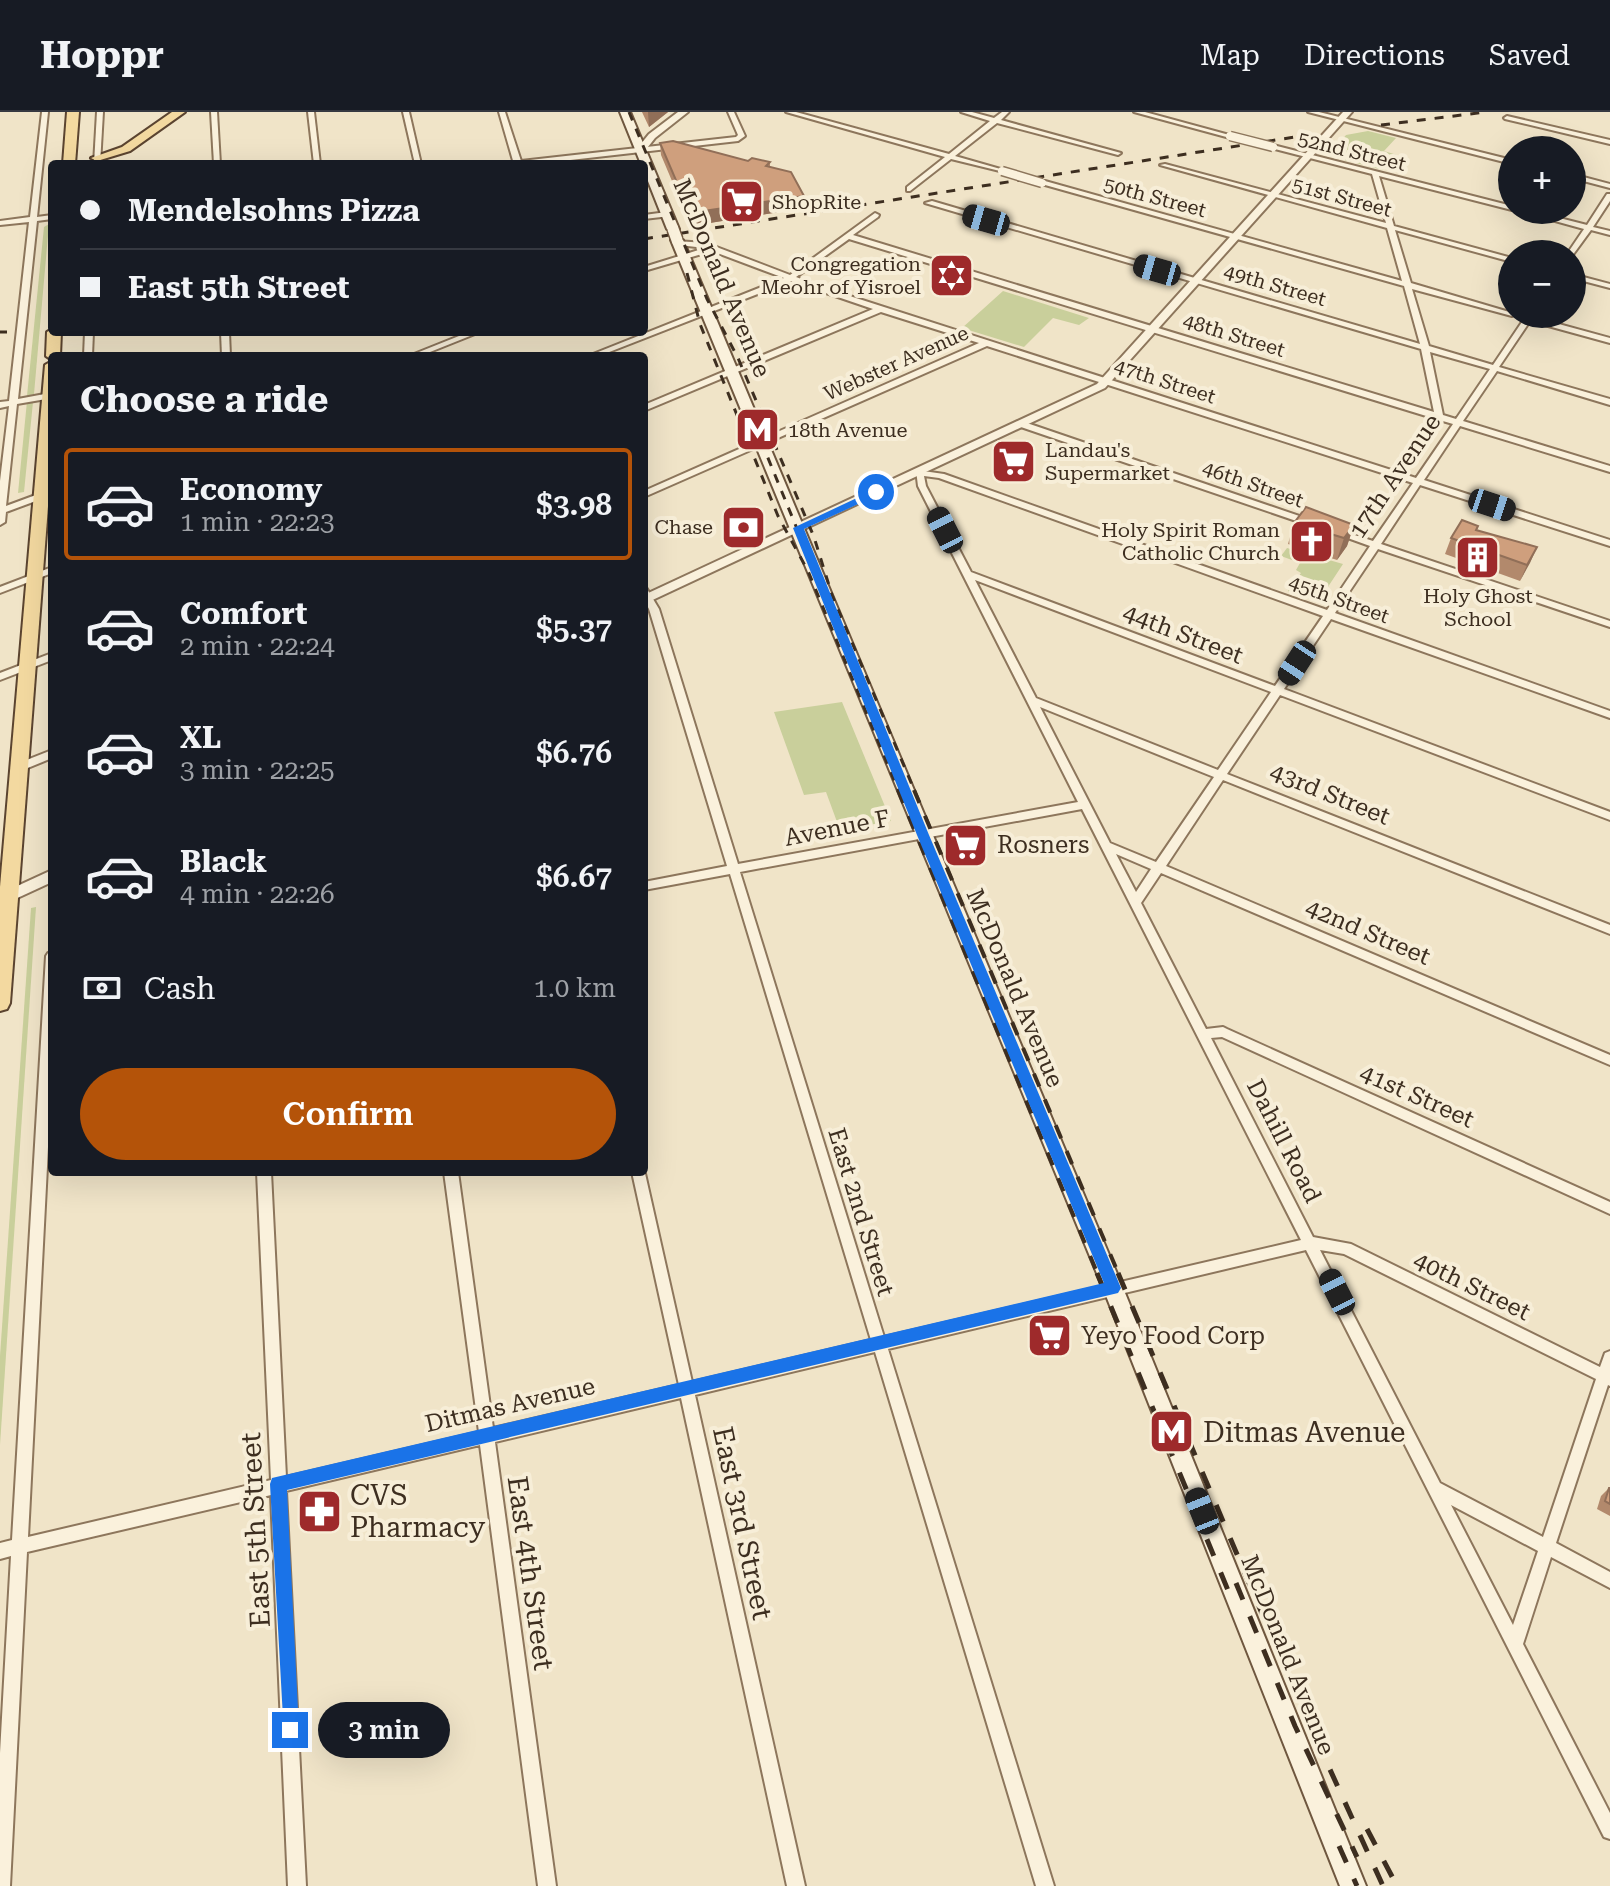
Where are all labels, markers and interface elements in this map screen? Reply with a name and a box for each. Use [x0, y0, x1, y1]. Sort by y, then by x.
text: Hoppr [40, 33, 164, 77]
text: Map [1200, 39, 1260, 72]
text: Directions [1304, 39, 1445, 72]
text: Saved [1489, 39, 1570, 72]
street label: 52nd Street [1295, 126, 1409, 176]
map controls [1498, 136, 1586, 328]
button: + [1498, 136, 1586, 224]
street label: 50th Street [1101, 172, 1209, 222]
street label: 51st Street [1290, 172, 1395, 222]
street label: McDonald Avenue [668, 175, 776, 381]
supermarket icon: ShopRite [717, 178, 765, 226]
place label: ShopRite [772, 190, 861, 214]
text: Mendelsohns Pizza [128, 193, 420, 228]
car [960, 202, 1012, 238]
button: − [1498, 240, 1586, 328]
synagogue icon: Congregation Meohr of Yisroel [928, 251, 976, 299]
place label: Congregation Meohr of Yisroel [761, 252, 921, 299]
car [1131, 252, 1183, 288]
street label: 49th Street [1221, 259, 1329, 311]
text: East 5th Street [128, 270, 349, 305]
street label: 48th Street [1180, 308, 1288, 362]
street label: Webster Avenue [820, 320, 972, 406]
street label: 47th Street [1111, 353, 1219, 409]
text: Choose a ride [80, 379, 328, 421]
metro station icon: 18th Avenue [733, 406, 781, 454]
street label: 17th Avenue [1343, 409, 1447, 543]
place label: 18th Avenue [788, 418, 908, 442]
supermarket icon: Landau's Supermarket [990, 437, 1038, 485]
place label: Landau's Supermarket [1045, 438, 1171, 485]
street label: 46th Street [1199, 456, 1307, 513]
icon: car [84, 468, 156, 540]
text: Economy [180, 472, 322, 507]
route start [858, 474, 894, 510]
car [1465, 486, 1519, 524]
text: $3.98 [536, 487, 612, 522]
bank icon: Chase [720, 503, 768, 551]
car [923, 503, 967, 557]
text: 1 min · 22:23 [180, 507, 335, 537]
place label: Chase [655, 515, 713, 539]
church icon: Holy Spirit Roman Catholic Church [1287, 517, 1335, 565]
place label: Holy Spirit Roman Catholic Church [1101, 518, 1280, 565]
building icon: Holy Ghost School [1454, 533, 1502, 581]
street label: 45th Street [1285, 570, 1393, 628]
place label: Holy Ghost School [1423, 584, 1533, 631]
icon: car [84, 592, 156, 664]
text: Comfort [180, 596, 307, 631]
street label: 44th Street [1119, 598, 1247, 670]
text: $5.37 [536, 611, 612, 646]
text: 2 min · 22:24 [180, 631, 335, 661]
car [1274, 636, 1320, 690]
icon: car [84, 716, 156, 788]
text: XL [180, 720, 221, 755]
text: $6.76 [536, 735, 612, 770]
text: 3 min · 22:25 [180, 755, 335, 785]
street label: 43rd Street [1266, 757, 1394, 831]
street label: Avenue F [782, 804, 892, 852]
supermarket icon: Rosners [942, 821, 990, 869]
place label: Rosners [997, 831, 1089, 859]
icon: car [84, 840, 156, 912]
text: Black [180, 844, 267, 879]
text: $6.67 [536, 859, 612, 894]
text: 4 min · 22:26 [180, 879, 335, 909]
street label: McDonald Avenue [961, 885, 1069, 1091]
street label: 42nd Street [1301, 893, 1435, 971]
icon: cash [80, 966, 124, 1010]
text: Cash [144, 971, 215, 1006]
text: 1.0 km [533, 973, 616, 1003]
street label: 41st Street [1356, 1058, 1479, 1134]
button: Confirm [80, 1068, 616, 1160]
street label: Dahill Road [1241, 1075, 1327, 1207]
street label: East 2nd Street [822, 1125, 900, 1299]
street label: 40th Street [1409, 1246, 1535, 1326]
car [1315, 1265, 1359, 1319]
supermarket icon: Yeyo Food Corp [1026, 1312, 1074, 1360]
place label: Yeyo Food Corp [1081, 1322, 1265, 1350]
street label: Ditmas Avenue [422, 1372, 598, 1438]
metro station icon: Ditmas Avenue [1148, 1408, 1196, 1456]
place label: Ditmas Avenue [1203, 1416, 1406, 1449]
street label: East 3rd Street [706, 1424, 779, 1623]
street label: East 5th Street [234, 1431, 277, 1629]
street label: East 4th Street [501, 1474, 560, 1672]
place label: CVS Pharmacy [350, 1479, 486, 1544]
car [1182, 1484, 1222, 1538]
pharmacy icon: CVS Pharmacy [295, 1487, 343, 1535]
street label: McDonald Avenue [1235, 1551, 1341, 1759]
callout: 3 min [318, 1702, 450, 1758]
route end [272, 1712, 308, 1748]
text: 3 min [348, 1715, 420, 1745]

